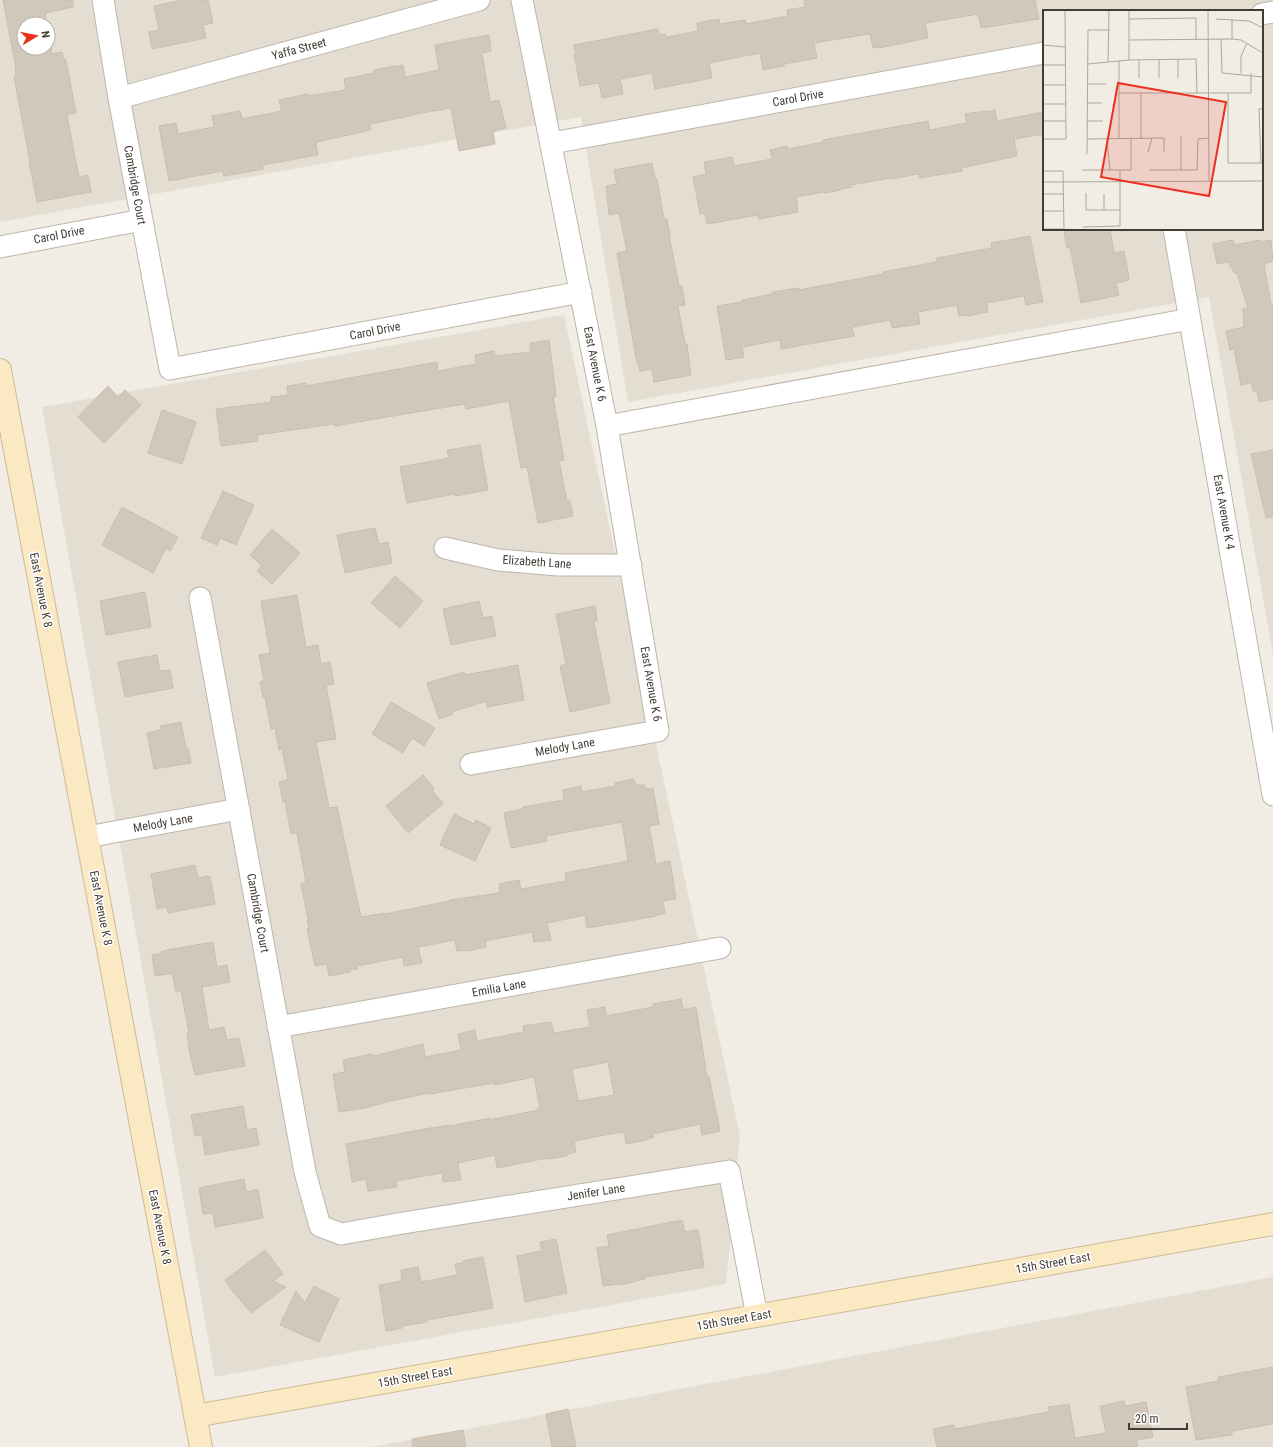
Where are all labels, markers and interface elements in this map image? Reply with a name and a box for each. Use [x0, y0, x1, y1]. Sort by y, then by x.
inset map [1043, 10, 1263, 230]
north arrow [16, 16, 56, 56]
text: N [38, 30, 52, 39]
street label: Yaffa Street [270, 35, 328, 63]
street label: Carol Drive [771, 87, 825, 109]
street label: Cambridge Court [121, 144, 149, 226]
street label: Carol Drive [32, 223, 86, 247]
street label: Carol Drive [348, 319, 402, 343]
street label: East Avenue K 6 [581, 325, 609, 403]
street label: East Avenue K 4 [1211, 473, 1238, 551]
street label: East Avenue K 8 [27, 551, 55, 629]
street label: Elizabeth Lane [502, 553, 572, 571]
street label: East Avenue K 6 [638, 645, 665, 723]
street label: Melody Lane [534, 735, 596, 759]
street label: Melody Lane [132, 811, 194, 835]
street label: East Avenue K 8 [87, 869, 115, 947]
street label: Cambridge Court [244, 872, 272, 954]
street label: Emilia Lane [471, 976, 527, 1000]
street label: Jenifer Lane [566, 1180, 626, 1203]
street label: East Avenue K 8 [146, 1188, 174, 1266]
street label: 15th Street East [1015, 1249, 1092, 1276]
street label: 15th Street East [696, 1306, 773, 1333]
street label: 15th Street East [377, 1363, 454, 1390]
scale bar [1129, 1405, 1187, 1431]
text: 20 m [1135, 1412, 1159, 1426]

